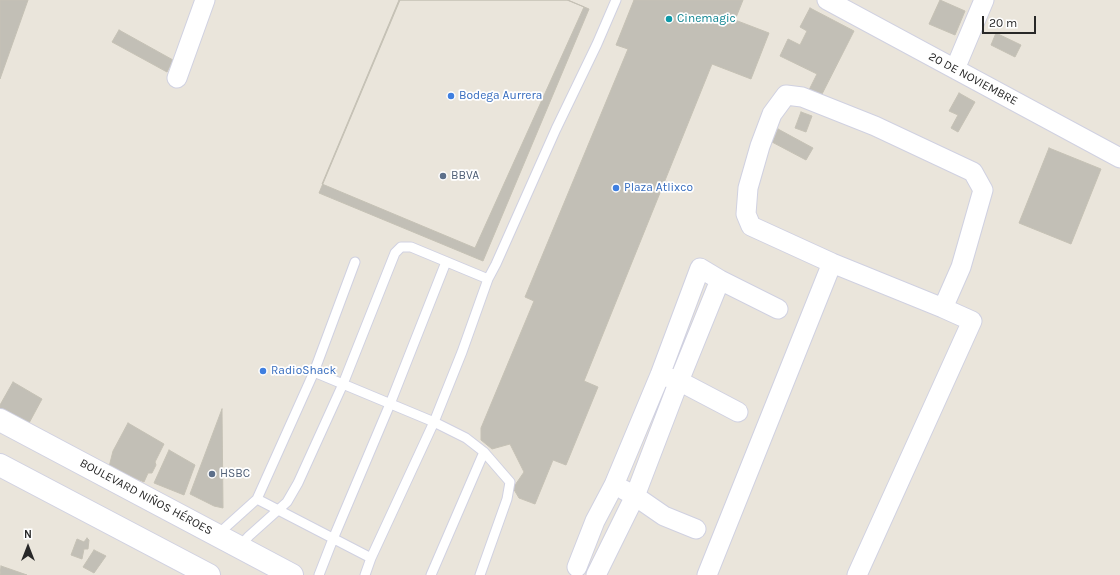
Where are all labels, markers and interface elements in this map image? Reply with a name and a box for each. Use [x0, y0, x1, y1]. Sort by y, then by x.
scale bar [984, 8, 1038, 34]
place label: Cinemagic [677, 12, 736, 26]
marker: Cinemagic [664, 14, 674, 24]
text: 20 m [989, 16, 1017, 30]
street label: 20 DE NOVIEMBRE [926, 49, 1020, 109]
place label: Bodega Aurrera [459, 89, 542, 103]
marker: Bodega Aurrera [446, 91, 456, 101]
place label: BBVA [451, 169, 479, 183]
marker: BBVA [438, 171, 448, 181]
place label: Plaza Atlixco [624, 181, 693, 195]
marker: Plaza Atlixco [611, 183, 621, 193]
place label: RadioShack [271, 364, 336, 378]
marker: RadioShack [258, 366, 268, 376]
street label: BOULEVARD NIÑOS HÉROES [77, 456, 215, 538]
place label: HSBC [220, 467, 250, 481]
marker: HSBC [207, 469, 217, 479]
north arrow [8, 527, 48, 567]
text: N [24, 528, 32, 541]

